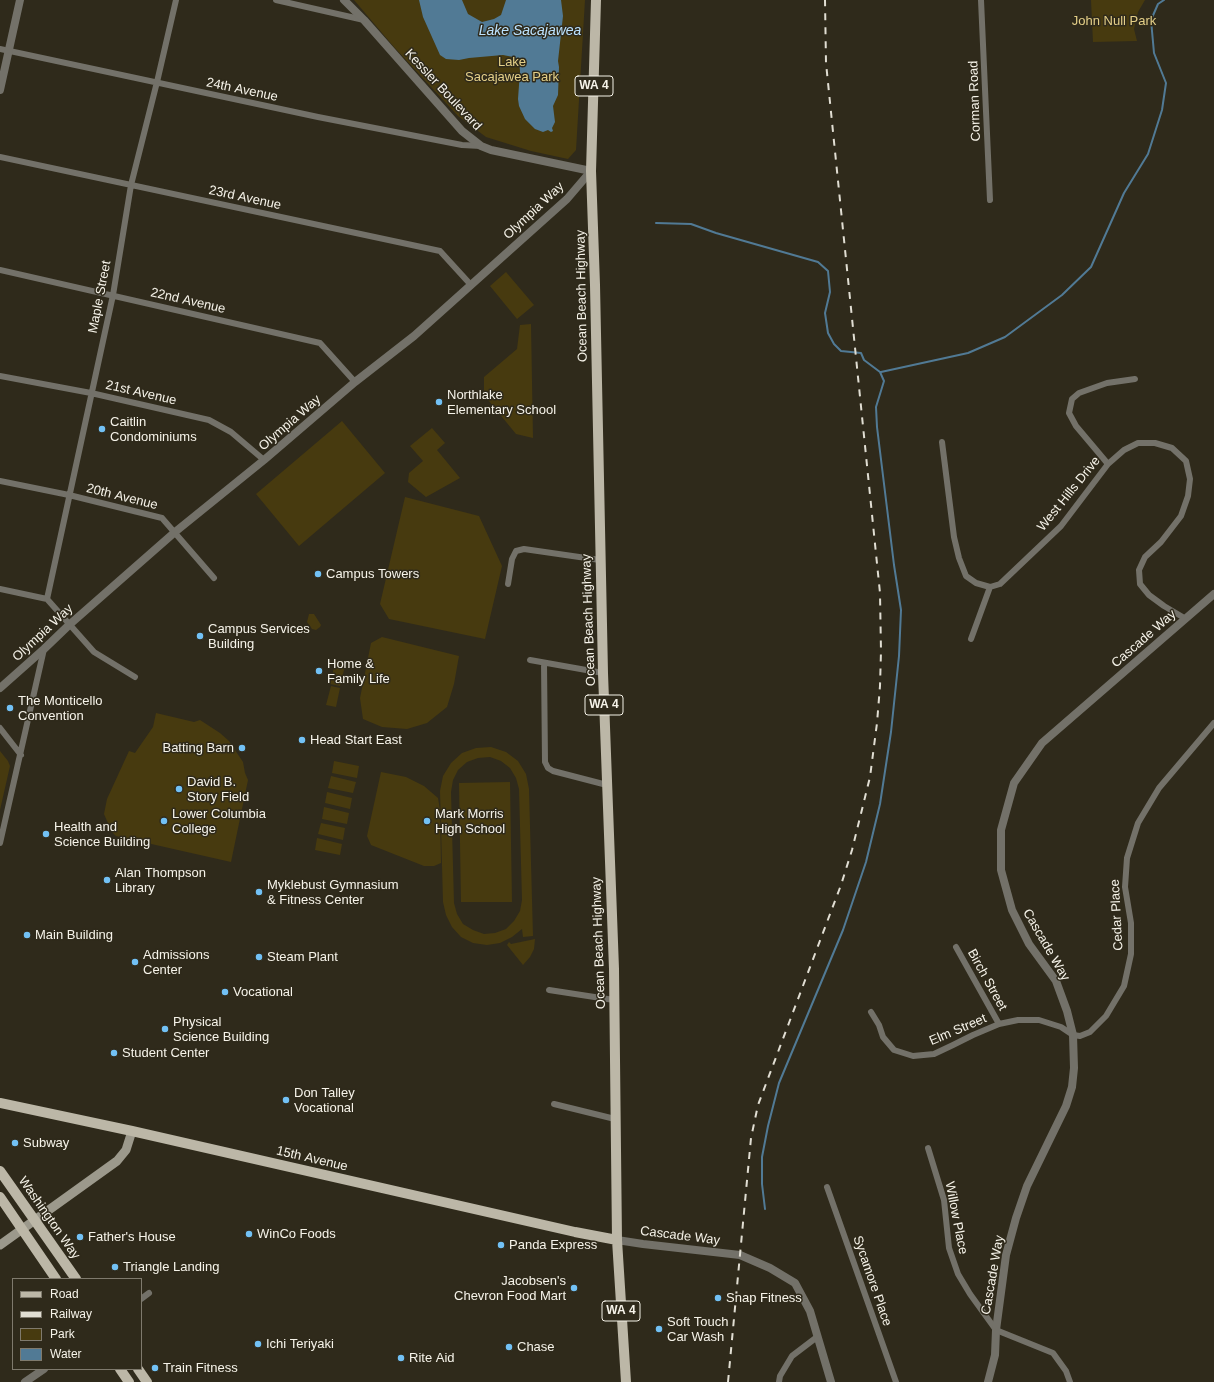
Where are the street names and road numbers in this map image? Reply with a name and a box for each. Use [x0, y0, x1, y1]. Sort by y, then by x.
street label: Kessler Boulevard [401, 46, 485, 134]
street label: Corman Road [966, 60, 984, 142]
street label: 24th Avenue [205, 75, 279, 105]
road number: WA 4 [575, 76, 613, 96]
street label: Olympia Way [501, 179, 567, 243]
street label: 23rd Avenue [207, 183, 283, 213]
street label: Ocean Beach Highway [573, 230, 591, 362]
street label: Maple Street [85, 259, 115, 335]
street label: 22nd Avenue [149, 285, 227, 317]
street label: 21st Avenue [104, 377, 178, 409]
street label: Olympia Way [256, 392, 324, 454]
street label: West Hills Drive [1034, 454, 1104, 534]
street label: 20th Avenue [85, 481, 159, 513]
street label: Ocean Beach Highway [579, 554, 599, 686]
street label: Olympia Way [10, 601, 76, 665]
street label: Cascade Way [1109, 607, 1179, 671]
road number: WA 4 [585, 695, 623, 715]
street label: Ocean Beach Highway [589, 877, 609, 1009]
street label: Cedar Place [1107, 879, 1127, 951]
street label: Cascade Way [1019, 906, 1073, 984]
street label: Birch Street [964, 947, 1010, 1013]
street label: Elm Street [927, 1011, 989, 1049]
street label: 15th Avenue [275, 1143, 349, 1175]
street label: Washington Way [15, 1174, 83, 1262]
street label: Willow Place [941, 1180, 971, 1256]
street label: Cascade Way [639, 1223, 721, 1249]
street label: Sycamore Place [849, 1234, 895, 1328]
street label: Cascade Way [978, 1234, 1008, 1316]
road number: WA 4 [602, 1301, 640, 1321]

